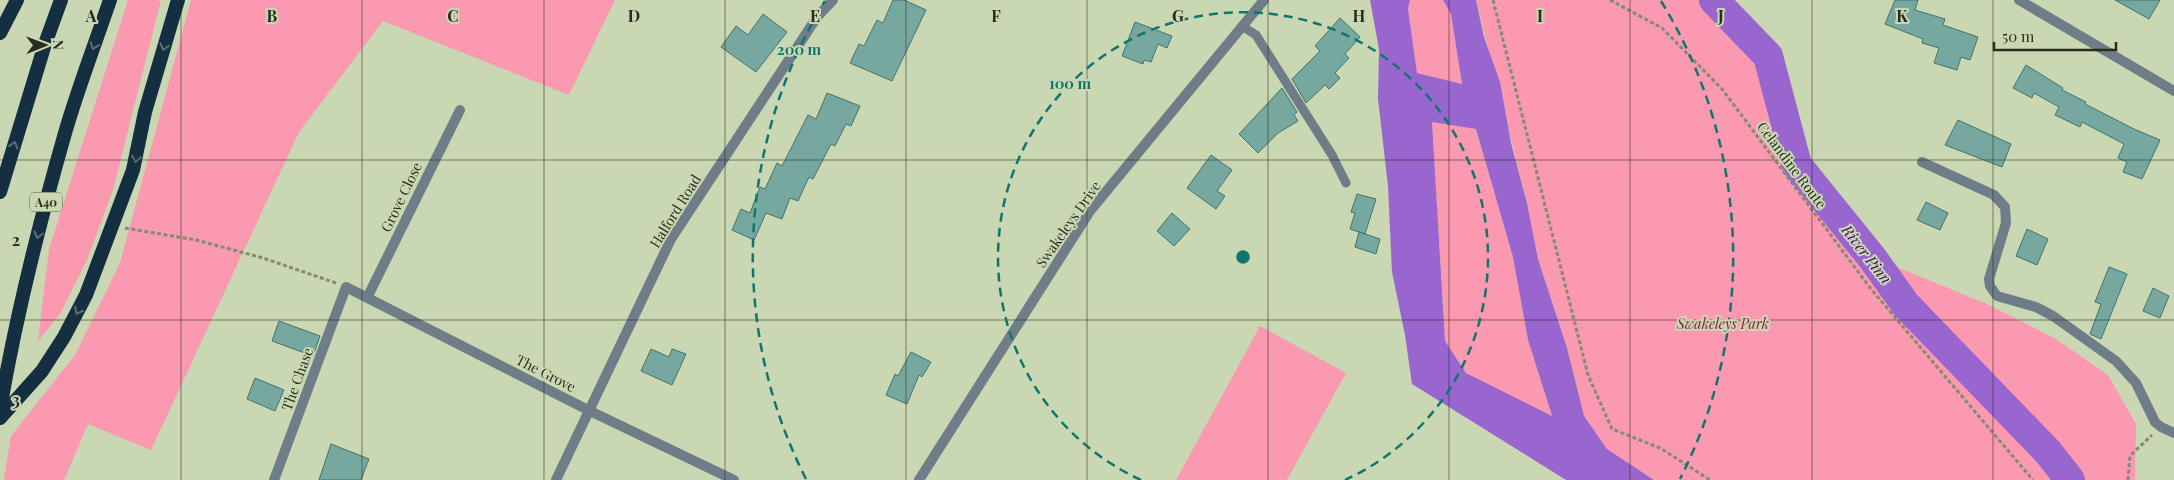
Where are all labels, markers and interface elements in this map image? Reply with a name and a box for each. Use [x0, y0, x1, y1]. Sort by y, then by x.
text: A [85, 5, 97, 26]
text: B [267, 5, 278, 26]
text: C [447, 5, 459, 26]
text: D [628, 5, 640, 26]
text: E [810, 5, 820, 26]
text: F [991, 5, 1001, 26]
text: G [1172, 5, 1184, 26]
text: H [1353, 5, 1366, 26]
text: I [1537, 5, 1543, 26]
text: J [1717, 5, 1724, 26]
text: K [1896, 5, 1908, 26]
north arrow [20, 20, 70, 70]
scale bar [1994, 20, 2116, 52]
text: 50 m [2002, 26, 2035, 46]
text: 200 m [777, 39, 822, 59]
text: N [49, 40, 68, 50]
one-way arrow [90, 41, 100, 50]
one-way arrow [160, 42, 170, 50]
text: 100 m [1049, 73, 1092, 93]
street label: Celandine Route [1753, 118, 1831, 212]
one-way arrow [8, 141, 18, 149]
one-way arrow [131, 155, 141, 164]
street label: Grove Close [376, 159, 426, 235]
street label: Halford Road [645, 171, 705, 251]
street label: Swakeleys Drive [1031, 177, 1105, 271]
road number: A40 [30, 192, 62, 212]
water label: River Pinn [1837, 220, 1896, 288]
text: 2 [12, 229, 20, 250]
one-way arrow [33, 231, 43, 239]
centre of rings [1234, 248, 1252, 266]
one-way arrow [74, 306, 84, 315]
park label: Swakeleys Park [1676, 314, 1769, 333]
street label: The Chase [277, 345, 317, 413]
street label: The Grove [513, 350, 579, 396]
text: 3 [12, 389, 20, 410]

